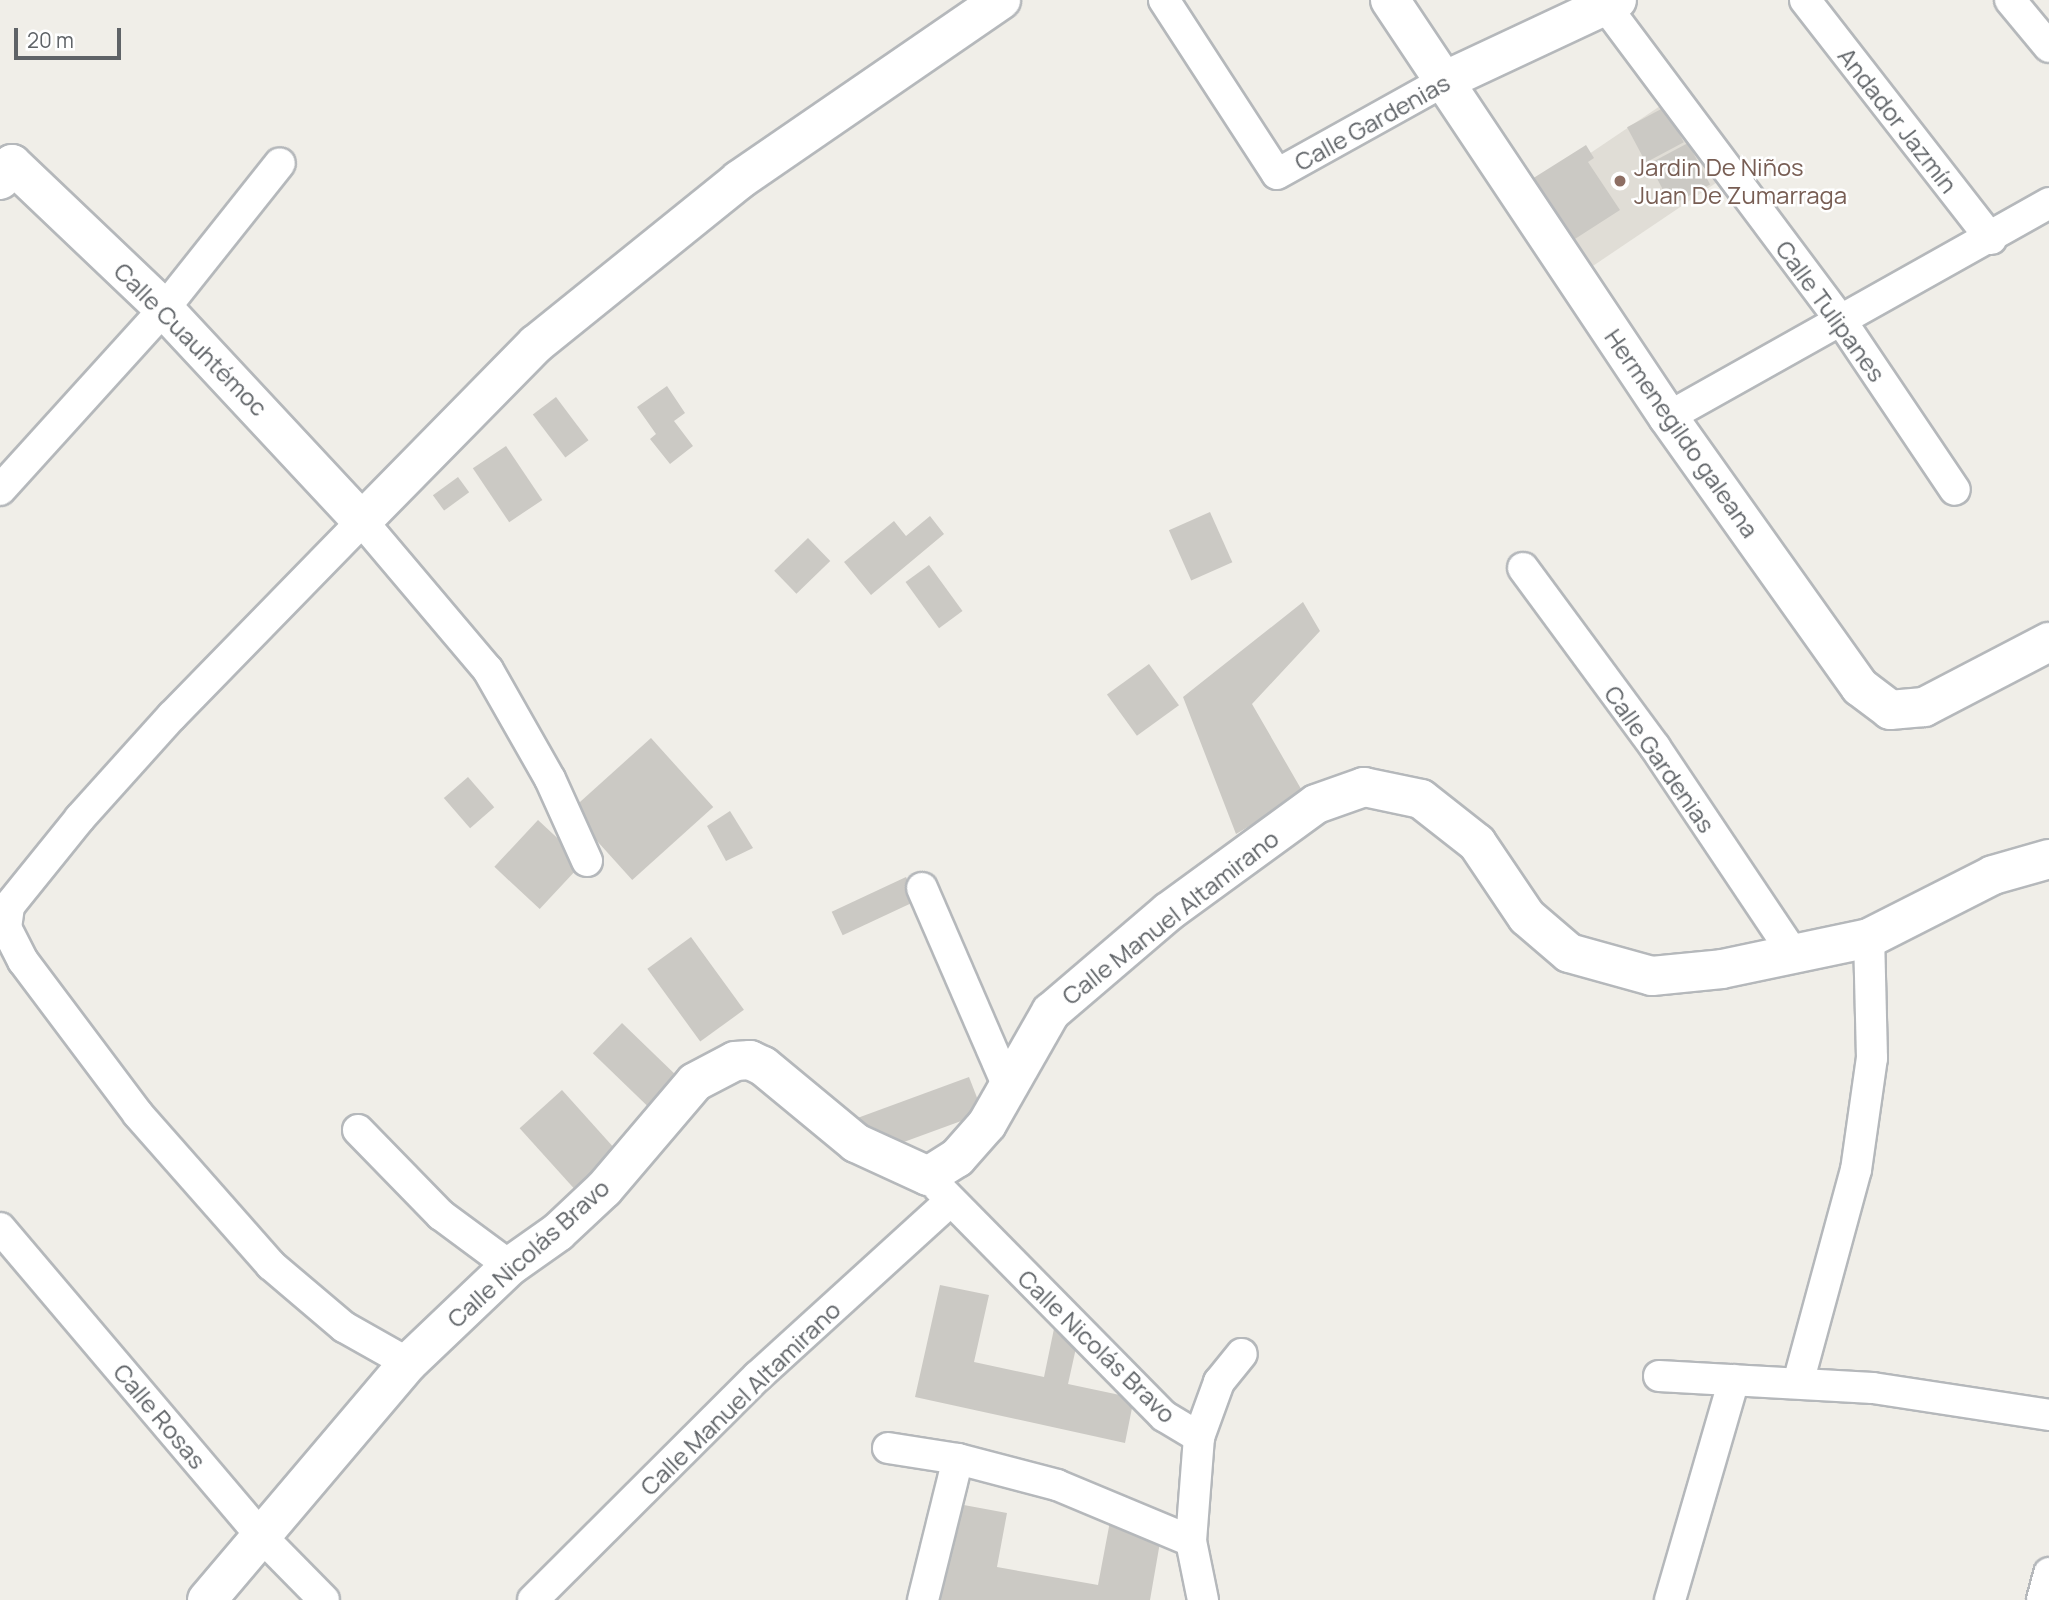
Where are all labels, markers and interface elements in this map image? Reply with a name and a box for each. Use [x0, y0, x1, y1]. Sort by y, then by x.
scale bar [18, 14, 124, 58]
text: 20 m [27, 26, 74, 54]
street label: Andador Jazmín [1832, 42, 1964, 198]
street label: Calle Gardenias [1289, 67, 1455, 177]
place label: Jardin De Niños Juan De Zumarraga [1634, 153, 1847, 209]
marker: Jardin De Niños Juan De Zumarraga [1612, 173, 1628, 189]
street label: Calle Tulipanes [1770, 235, 1892, 387]
street label: Calle Cuauhtémoc [108, 256, 274, 422]
street label: Hermenegildo galeana [1599, 323, 1765, 543]
street label: Calle Gardenias [1599, 680, 1721, 838]
street label: Calle Manuel Altamirano [1056, 824, 1284, 1010]
street label: Calle Nicolás Bravo [441, 1173, 615, 1333]
street label: Calle Nicolás Bravo [1012, 1264, 1182, 1428]
street label: Calle Manuel Altamirano [634, 1295, 846, 1501]
street label: Calle Rosas [108, 1358, 212, 1474]

